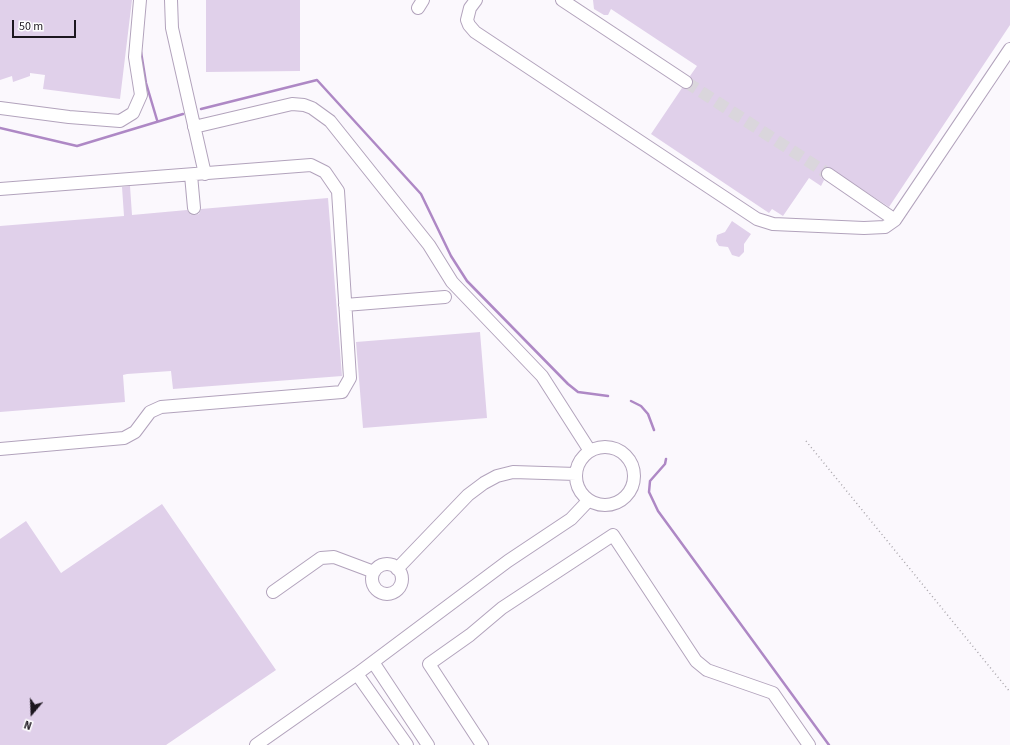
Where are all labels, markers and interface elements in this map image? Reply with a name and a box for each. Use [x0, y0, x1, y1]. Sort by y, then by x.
scale bar [14, 12, 78, 38]
text: 50 m [19, 18, 43, 35]
north arrow [12, 693, 52, 733]
text: N [22, 717, 34, 733]

